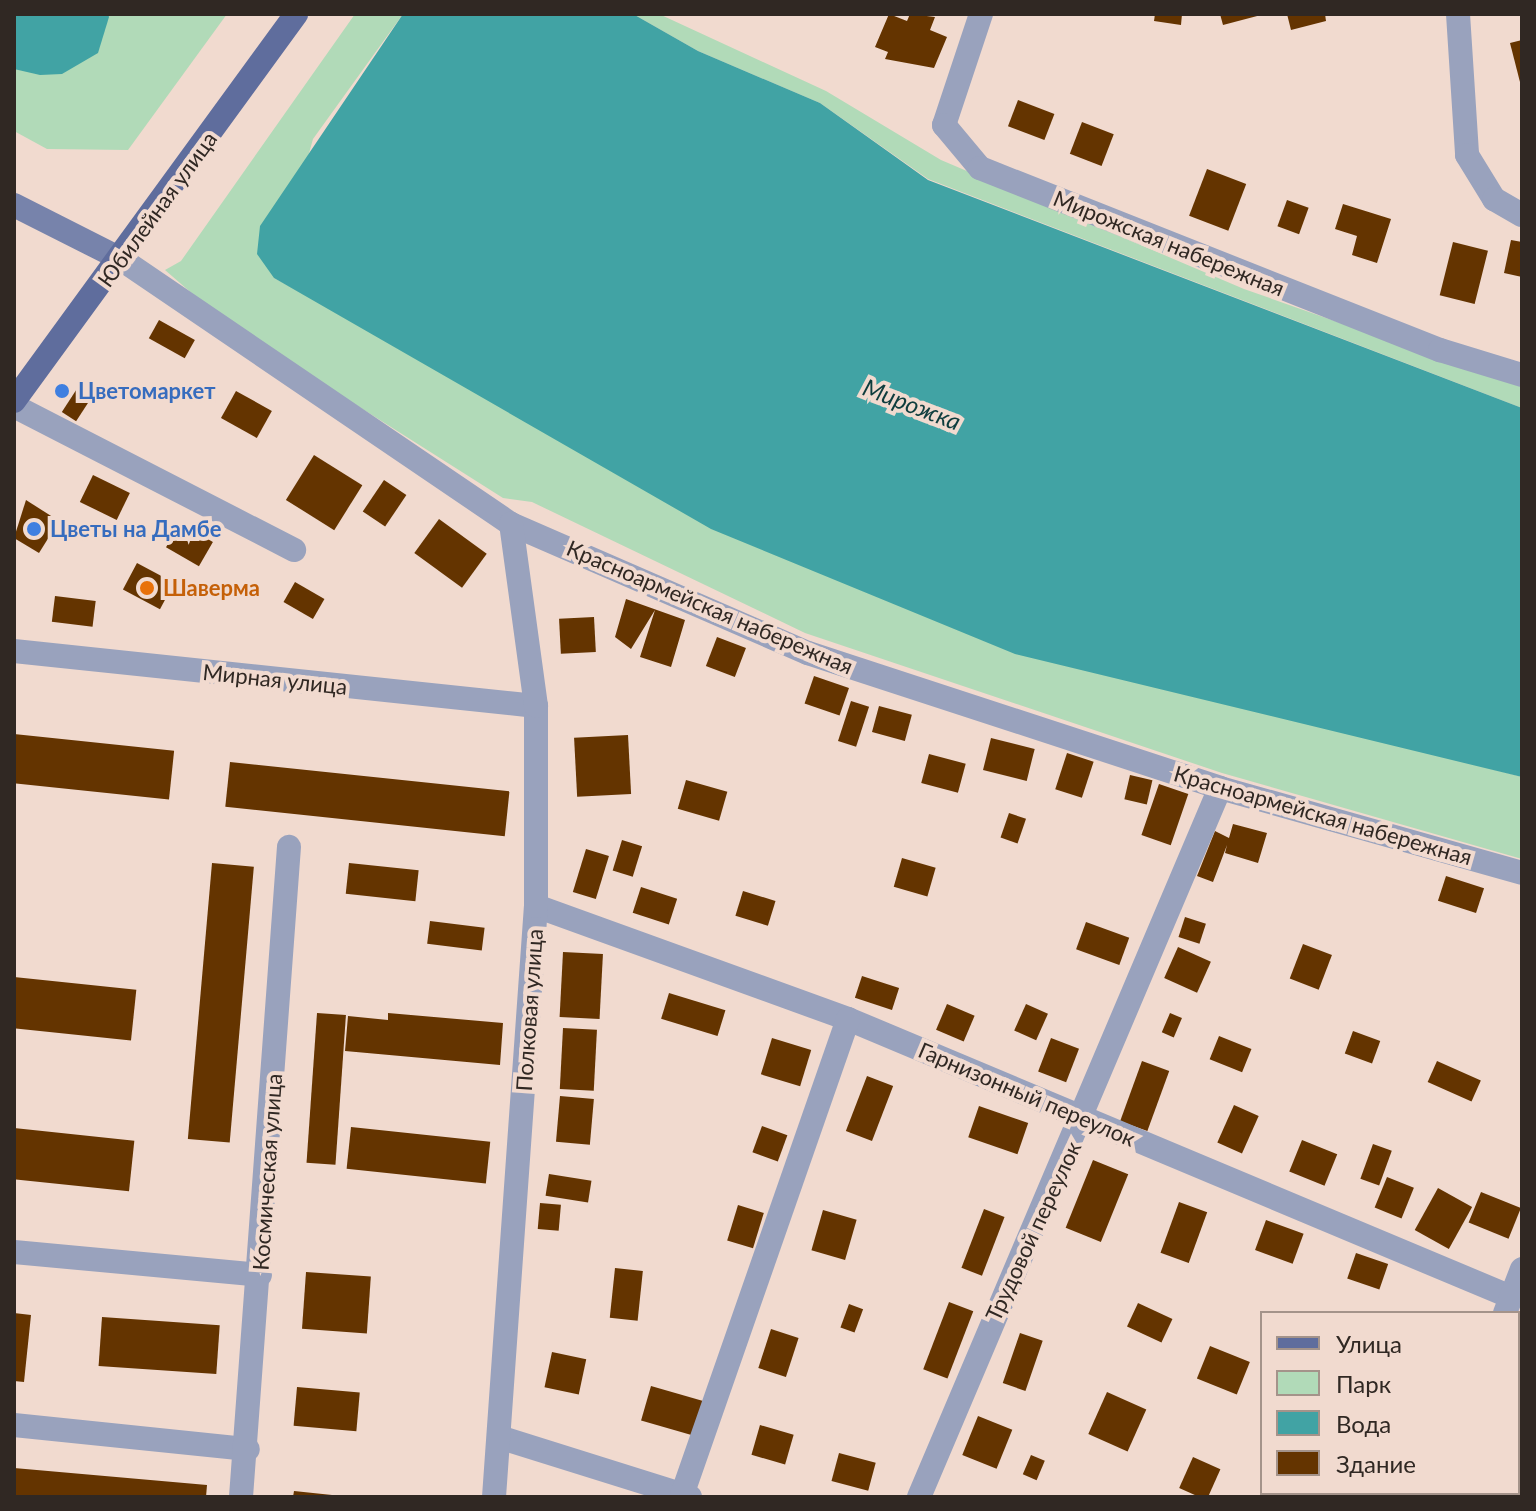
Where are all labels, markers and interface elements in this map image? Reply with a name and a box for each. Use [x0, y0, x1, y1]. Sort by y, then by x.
street label: Юбилейная улица [92, 126, 222, 292]
street label: Мирожская набережная [1050, 185, 1288, 301]
water label: Мирожка [859, 372, 965, 436]
place label: Цветомаркет [78, 378, 216, 404]
marker: Цветомаркет [53, 382, 71, 400]
place label: Цветы на Дамбе [50, 516, 221, 542]
marker: Цветы на Дамбе [25, 520, 43, 538]
street label: Красноармейская набережная [563, 535, 857, 679]
place label: Шаверма [163, 575, 260, 601]
marker: Шаверма [138, 579, 156, 597]
street label: Мирная улица [201, 658, 349, 700]
street label: Красноармейская набережная [1171, 760, 1475, 870]
street label: Полковая улица [510, 928, 548, 1092]
street label: Гарнизонный переулок [915, 1036, 1139, 1152]
street label: Космическая улица [247, 1073, 287, 1271]
street label: Трудовой переулок [980, 1137, 1086, 1325]
legend [1260, 1311, 1520, 1495]
text: Улица [1336, 1329, 1402, 1358]
text: Парк [1336, 1369, 1391, 1398]
text: Вода [1336, 1409, 1391, 1438]
text: Здание [1336, 1449, 1416, 1478]

